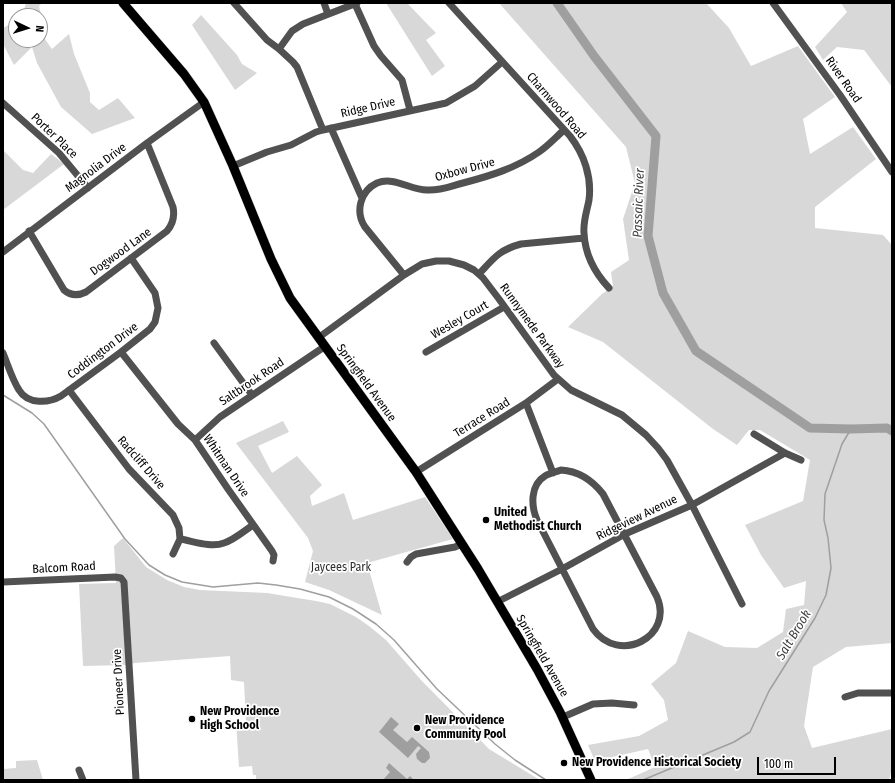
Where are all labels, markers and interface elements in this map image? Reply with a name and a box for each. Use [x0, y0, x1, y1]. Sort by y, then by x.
north arrow [8, 8, 48, 48]
text: N [33, 25, 46, 33]
street label: River Road [822, 54, 864, 106]
street label: Charnwood Road [523, 70, 589, 142]
street label: Ridge Drive [339, 95, 397, 121]
street label: Porter Place [28, 110, 80, 162]
street label: Magnolia Drive [63, 140, 129, 196]
street label: Oxbow Drive [433, 155, 497, 185]
water label: Passaic River [630, 168, 648, 238]
street label: Dogwood Lane [88, 225, 154, 279]
street label: Runnymede Parkway [496, 281, 568, 371]
street label: Wesley Court [429, 298, 491, 342]
street label: Coddington Drive [65, 320, 141, 382]
street label: Springfield Avenue [333, 341, 399, 425]
street label: Saltbrook Road [217, 355, 287, 409]
street label: Terrace Road [451, 395, 513, 441]
street label: Whitman Drive [200, 432, 252, 500]
street label: Radcliff Drive [114, 434, 168, 492]
street label: Ridgeview Avenue [594, 492, 680, 544]
place label: United Methodist Church [494, 506, 582, 534]
marker: United Methodist Church [481, 515, 491, 525]
street label: Balcom Road [32, 559, 96, 577]
park label: Jaycees Park [311, 561, 371, 575]
water label: Salt Brook [773, 607, 815, 663]
street label: Springfield Avenue [513, 613, 571, 699]
street label: Pioneer Drive [110, 649, 128, 715]
place label: New Providence High School [200, 705, 279, 733]
marker: New Providence High School [187, 714, 197, 724]
place label: New Providence Community Pool [425, 714, 506, 742]
marker: New Providence Community Pool [412, 723, 422, 733]
scale bar [759, 749, 838, 775]
place label: New Providence Historical Society [572, 756, 741, 770]
text: 100 m [764, 757, 793, 771]
marker: New Providence Historical Society [559, 758, 569, 768]

